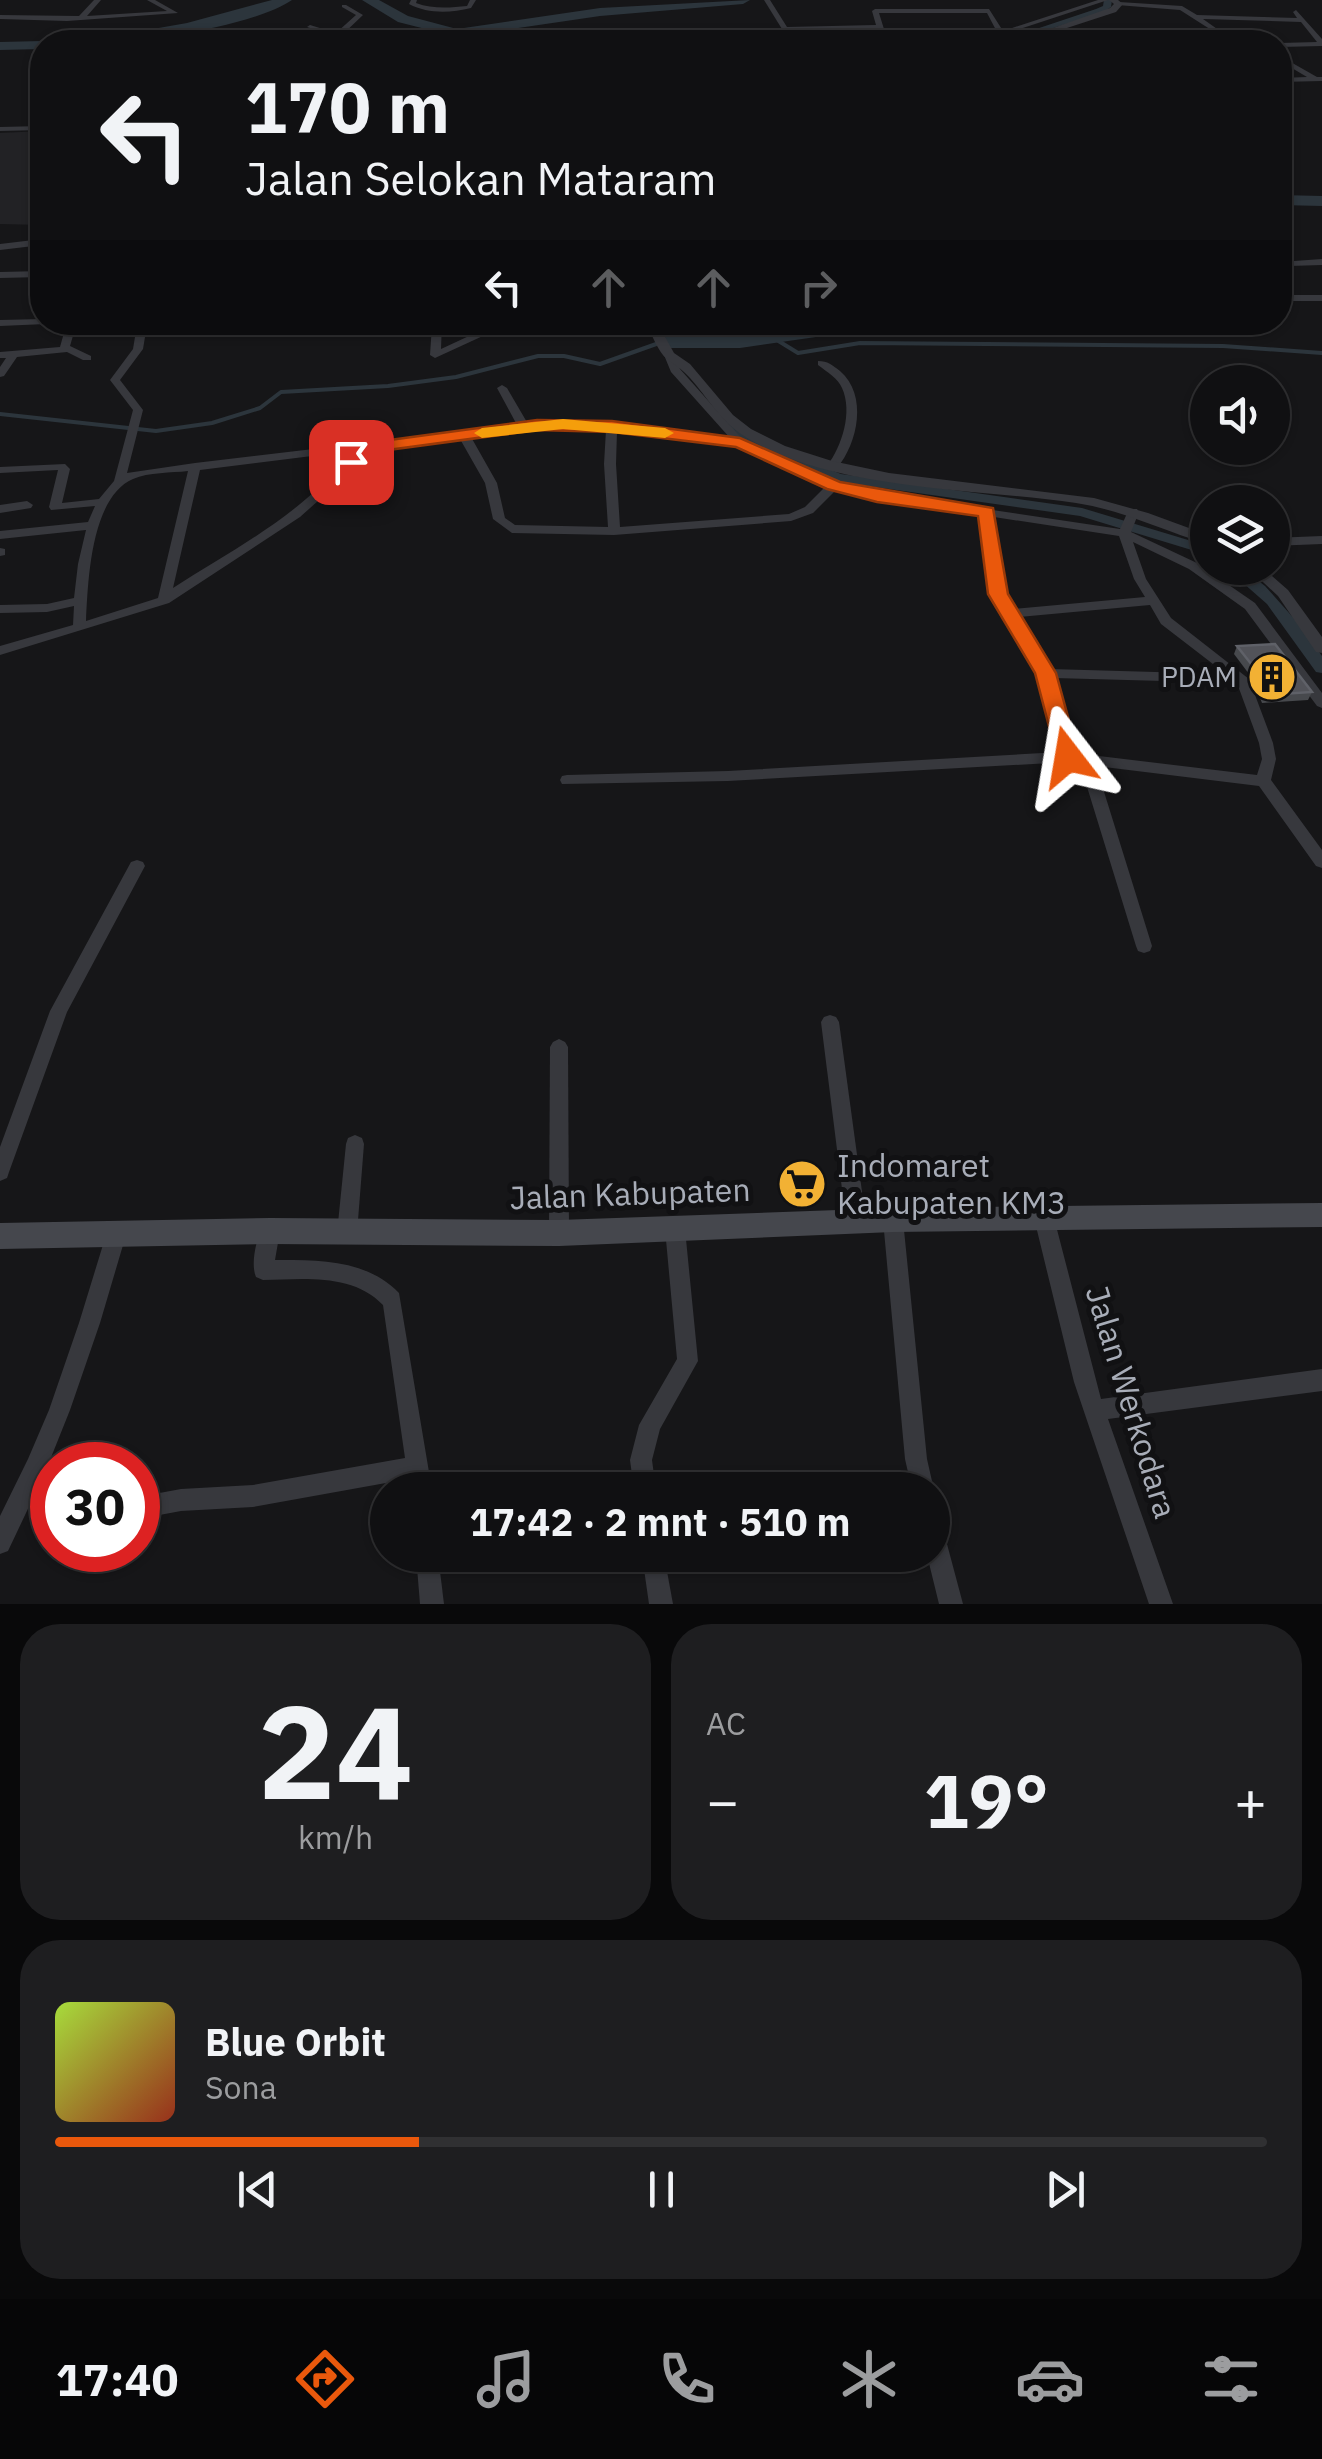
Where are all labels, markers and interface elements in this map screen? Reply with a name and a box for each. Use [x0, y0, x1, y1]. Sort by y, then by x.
text: 170 m [245, 61, 450, 152]
icon: left [80, 70, 210, 200]
text: Jalan Selokan Mataram [245, 149, 716, 207]
icon: left [476, 260, 531, 315]
icon: ahead [581, 260, 636, 315]
icon: ahead [686, 260, 741, 315]
icon: right [791, 260, 846, 315]
map controls [1190, 365, 1290, 585]
button: sound [1190, 365, 1290, 465]
pin [309, 420, 394, 505]
icon: arrive [324, 435, 379, 490]
button: layers [1190, 485, 1290, 585]
building icon: PDAM [1246, 651, 1298, 703]
place label: PDAM [1161, 658, 1237, 695]
position arrow [1016, 705, 1120, 809]
place label: Indomaret Kabupaten KM3 [837, 1144, 1066, 1223]
supermarket icon: Indomaret Kabupaten KM3 [776, 1158, 828, 1210]
street label: Jalan Kabupaten [509, 1168, 751, 1218]
street label: Jalan Werkodara [1077, 1280, 1187, 1523]
speed limit sign: 30 [30, 1442, 160, 1572]
text: 17:42 · 2 mnt · 510 m [469, 1497, 851, 1546]
text: 24 [257, 1666, 414, 1835]
text: AC [706, 1702, 746, 1744]
text: 19° [924, 1751, 1049, 1849]
text: − [706, 1765, 739, 1836]
text: + [1234, 1765, 1267, 1836]
text: km/h [298, 1816, 373, 1858]
text: Blue Orbit [205, 2017, 386, 2066]
text: Sona [205, 2066, 277, 2108]
icon: previous [230, 2162, 285, 2217]
icon: pause [634, 2162, 689, 2217]
icon: next [1038, 2162, 1093, 2217]
icon: directions [290, 2344, 360, 2414]
icon: music [471, 2344, 541, 2414]
icon: phone [652, 2344, 722, 2414]
icon: climate [834, 2344, 904, 2414]
icon: car [1015, 2344, 1085, 2414]
icon: filters [1196, 2344, 1266, 2414]
text: 17:40 [56, 2350, 179, 2408]

